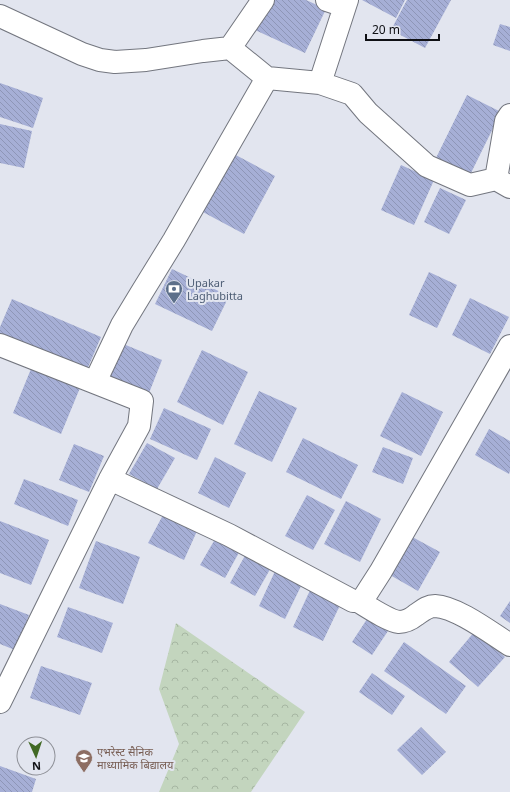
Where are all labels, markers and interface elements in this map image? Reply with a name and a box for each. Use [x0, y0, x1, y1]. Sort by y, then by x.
scale bar [366, 16, 439, 42]
text: 20 m [372, 21, 400, 38]
place label: Upakar Laghubitta [187, 275, 243, 303]
bank icon: Upakar Laghubitta [164, 279, 184, 304]
north arrow [16, 736, 56, 776]
place label: एभरेस्ट सैनिक माध्यामिक बिद्यालय [97, 744, 174, 772]
school or university icon: एभरेस्ट सैनिक माध्यामिक बिद्यालय [74, 748, 94, 773]
text: N [32, 759, 41, 774]

